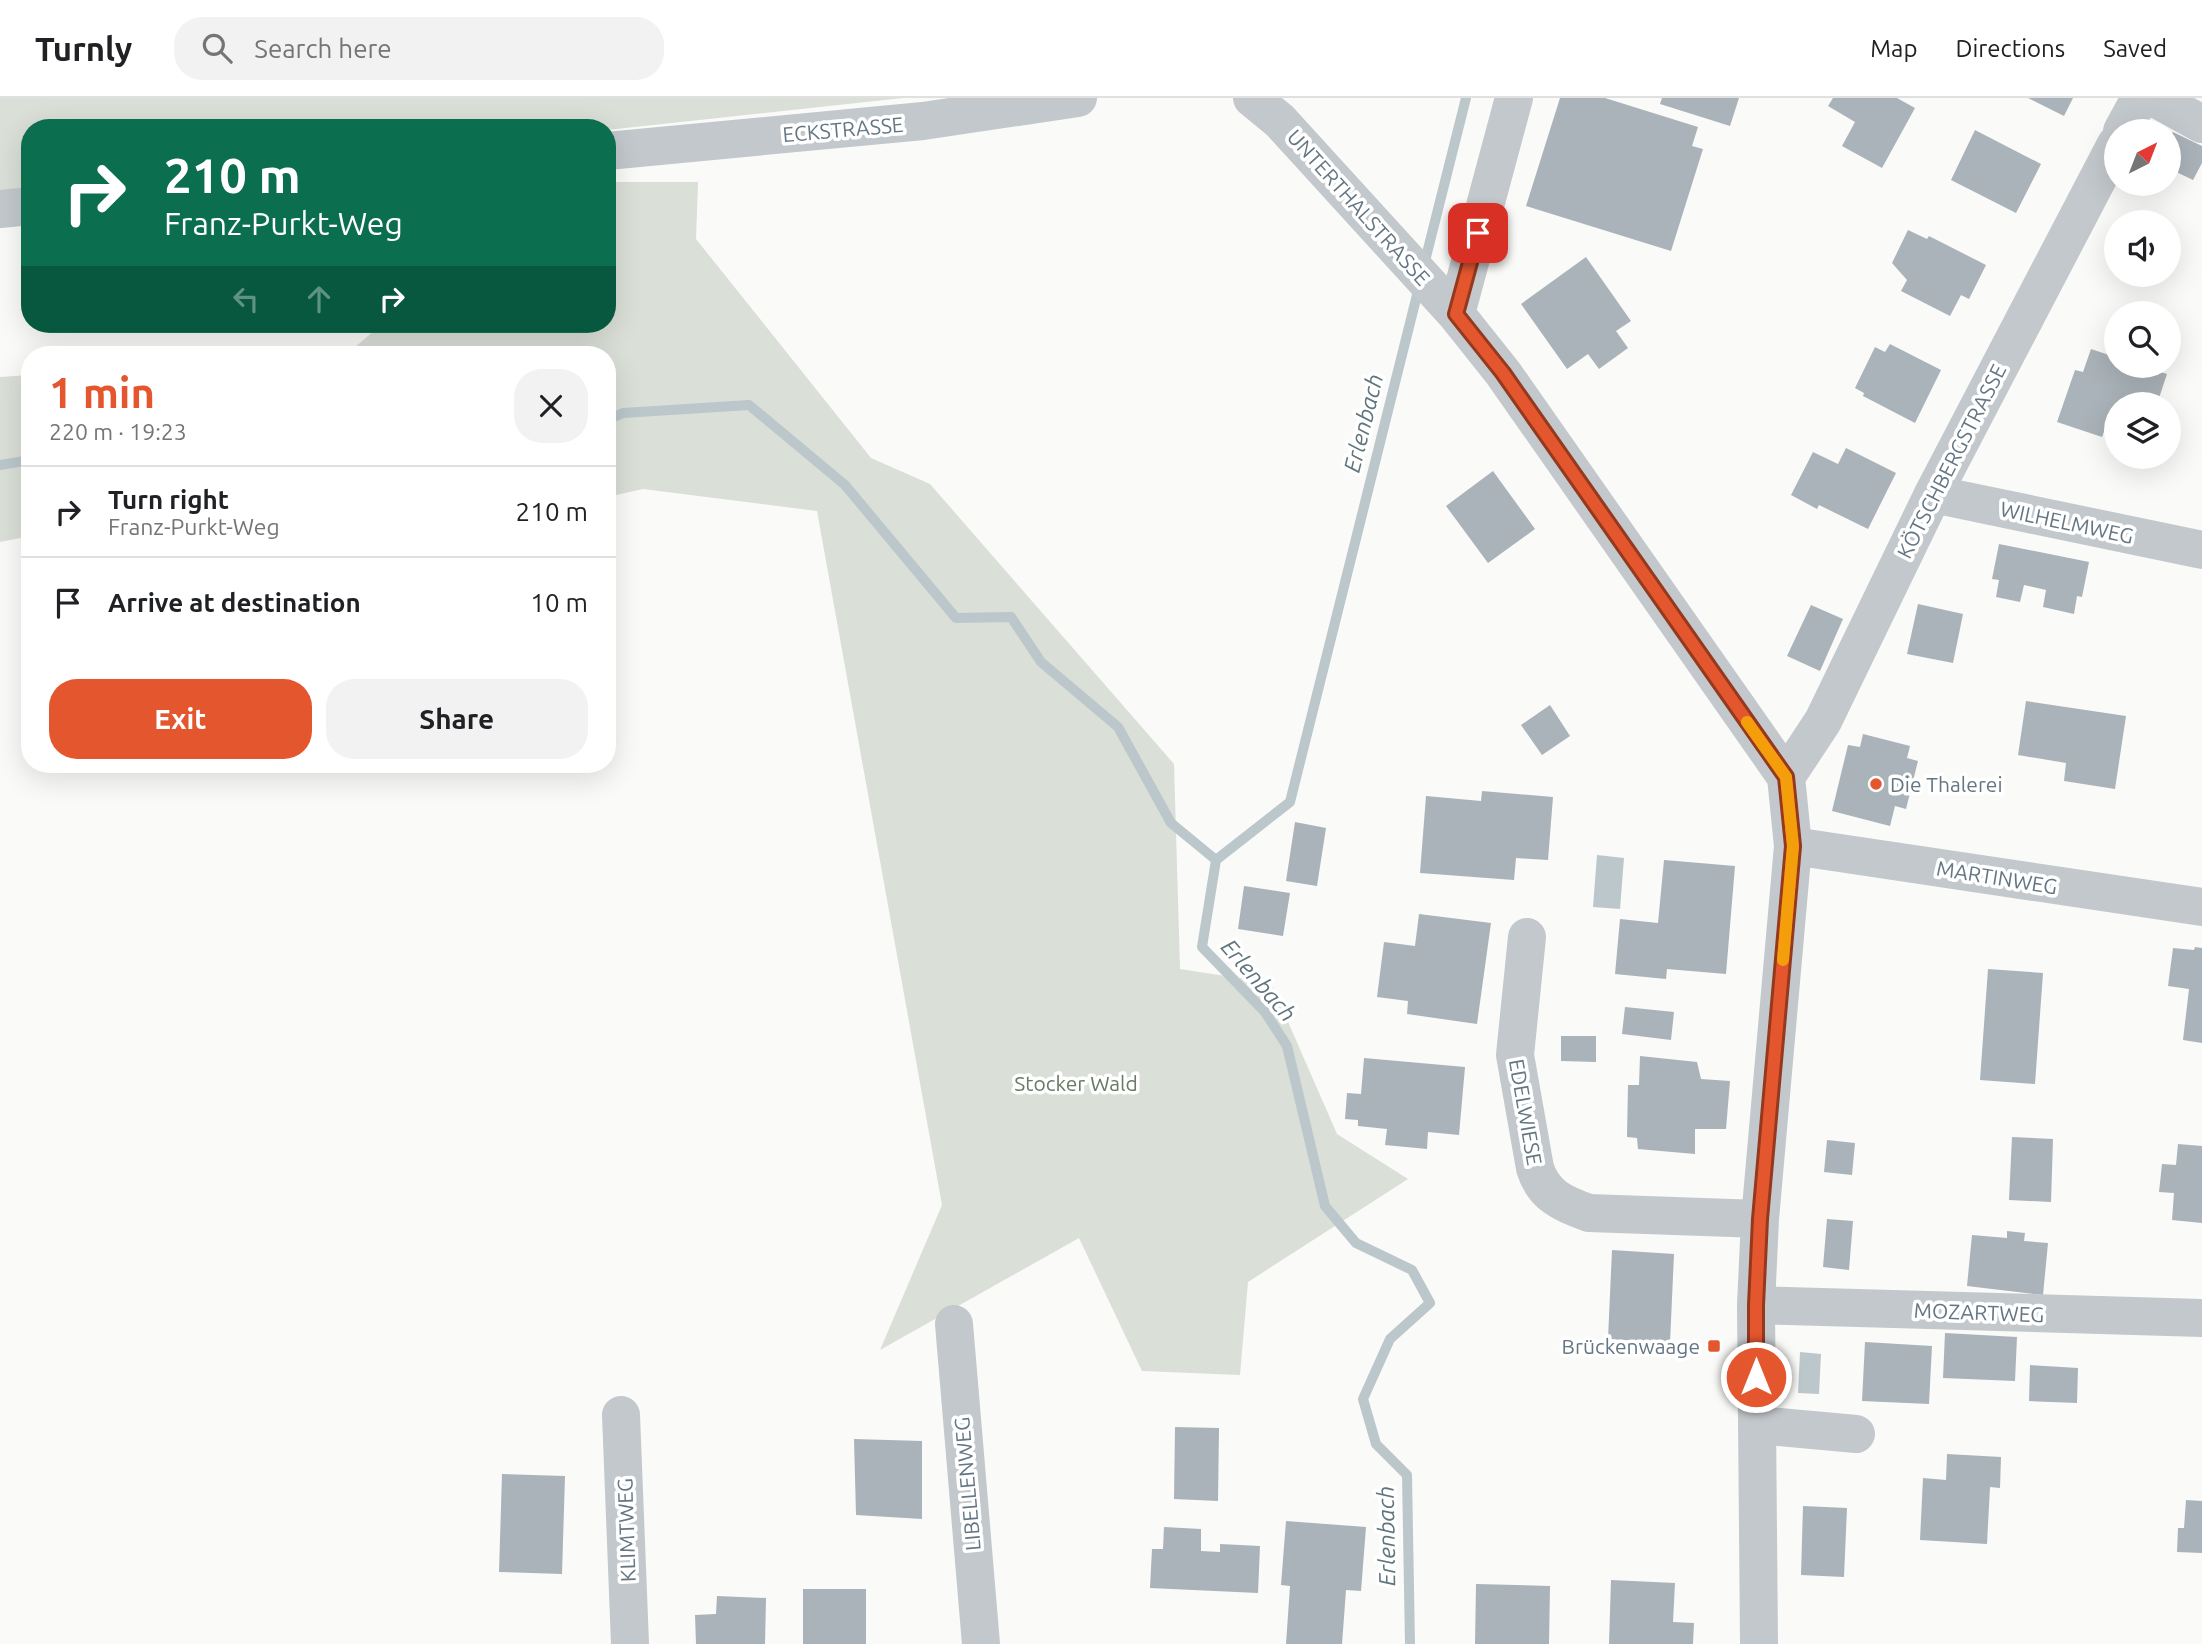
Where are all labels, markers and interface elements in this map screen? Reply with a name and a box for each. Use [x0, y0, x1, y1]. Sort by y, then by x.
search box [174, 17, 664, 80]
icon: search [198, 29, 236, 67]
text: Turnly [35, 30, 132, 67]
text: Search here [254, 34, 392, 63]
text: Map [1870, 35, 1917, 62]
text: Directions [1955, 35, 2065, 62]
text: Saved [2103, 35, 2167, 62]
street label: ECKSTRASSE [782, 112, 904, 146]
north arrow [2104, 119, 2180, 196]
map controls [2104, 119, 2181, 469]
street label: UNTERTHALSTRASSE [1283, 124, 1435, 290]
icon: right [49, 147, 140, 238]
text: 210 m [164, 147, 301, 202]
pin [1448, 203, 1508, 263]
text: Franz-Purkt-Weg [164, 205, 403, 241]
button: sound [2104, 210, 2181, 287]
icon: arrive [1459, 214, 1497, 252]
icon: left [227, 280, 265, 318]
icon: ahead [300, 280, 338, 318]
icon: right [373, 280, 411, 318]
button: search [2104, 301, 2181, 378]
street label: KÖTSCHBERGSTRASSE [1892, 360, 2010, 562]
text: 1 min [49, 369, 155, 416]
button: close [514, 369, 588, 443]
water label: Erlenbach [1339, 371, 1387, 475]
button: layers [2104, 392, 2181, 469]
text: 220 m · 19:23 [49, 419, 187, 444]
text: Turn right [108, 485, 229, 514]
icon: right [49, 493, 87, 531]
street label: WILHELMWEG [1998, 496, 2136, 548]
text: 210 m [516, 497, 588, 526]
text: Franz-Purkt-Weg [108, 514, 280, 539]
icon: arrive [49, 584, 87, 622]
text: Arrive at destination [108, 588, 361, 617]
text: 10 m [530, 588, 588, 617]
button: Exit [49, 679, 312, 759]
button: Share [326, 679, 588, 759]
place label: Die Thalerei [1890, 772, 2003, 796]
marker: Die Thalerei [1868, 776, 1884, 792]
street label: MARTINWEG [1935, 856, 2059, 898]
water label: Erlenbach [1217, 934, 1301, 1026]
street label: EDELWIESE [1505, 1057, 1547, 1167]
park label: Stocker Wald [1014, 1071, 1138, 1095]
street label: MOZARTWEG [1913, 1298, 2045, 1326]
place label: Brückenwaage [1562, 1334, 1700, 1358]
marker: Brückenwaage [1706, 1338, 1722, 1354]
position arrow [1719, 1340, 1793, 1414]
street label: LIBELLENWEG [949, 1416, 985, 1552]
street label: KLIMTWEG [612, 1478, 640, 1582]
water label: Erlenbach [1373, 1486, 1399, 1586]

